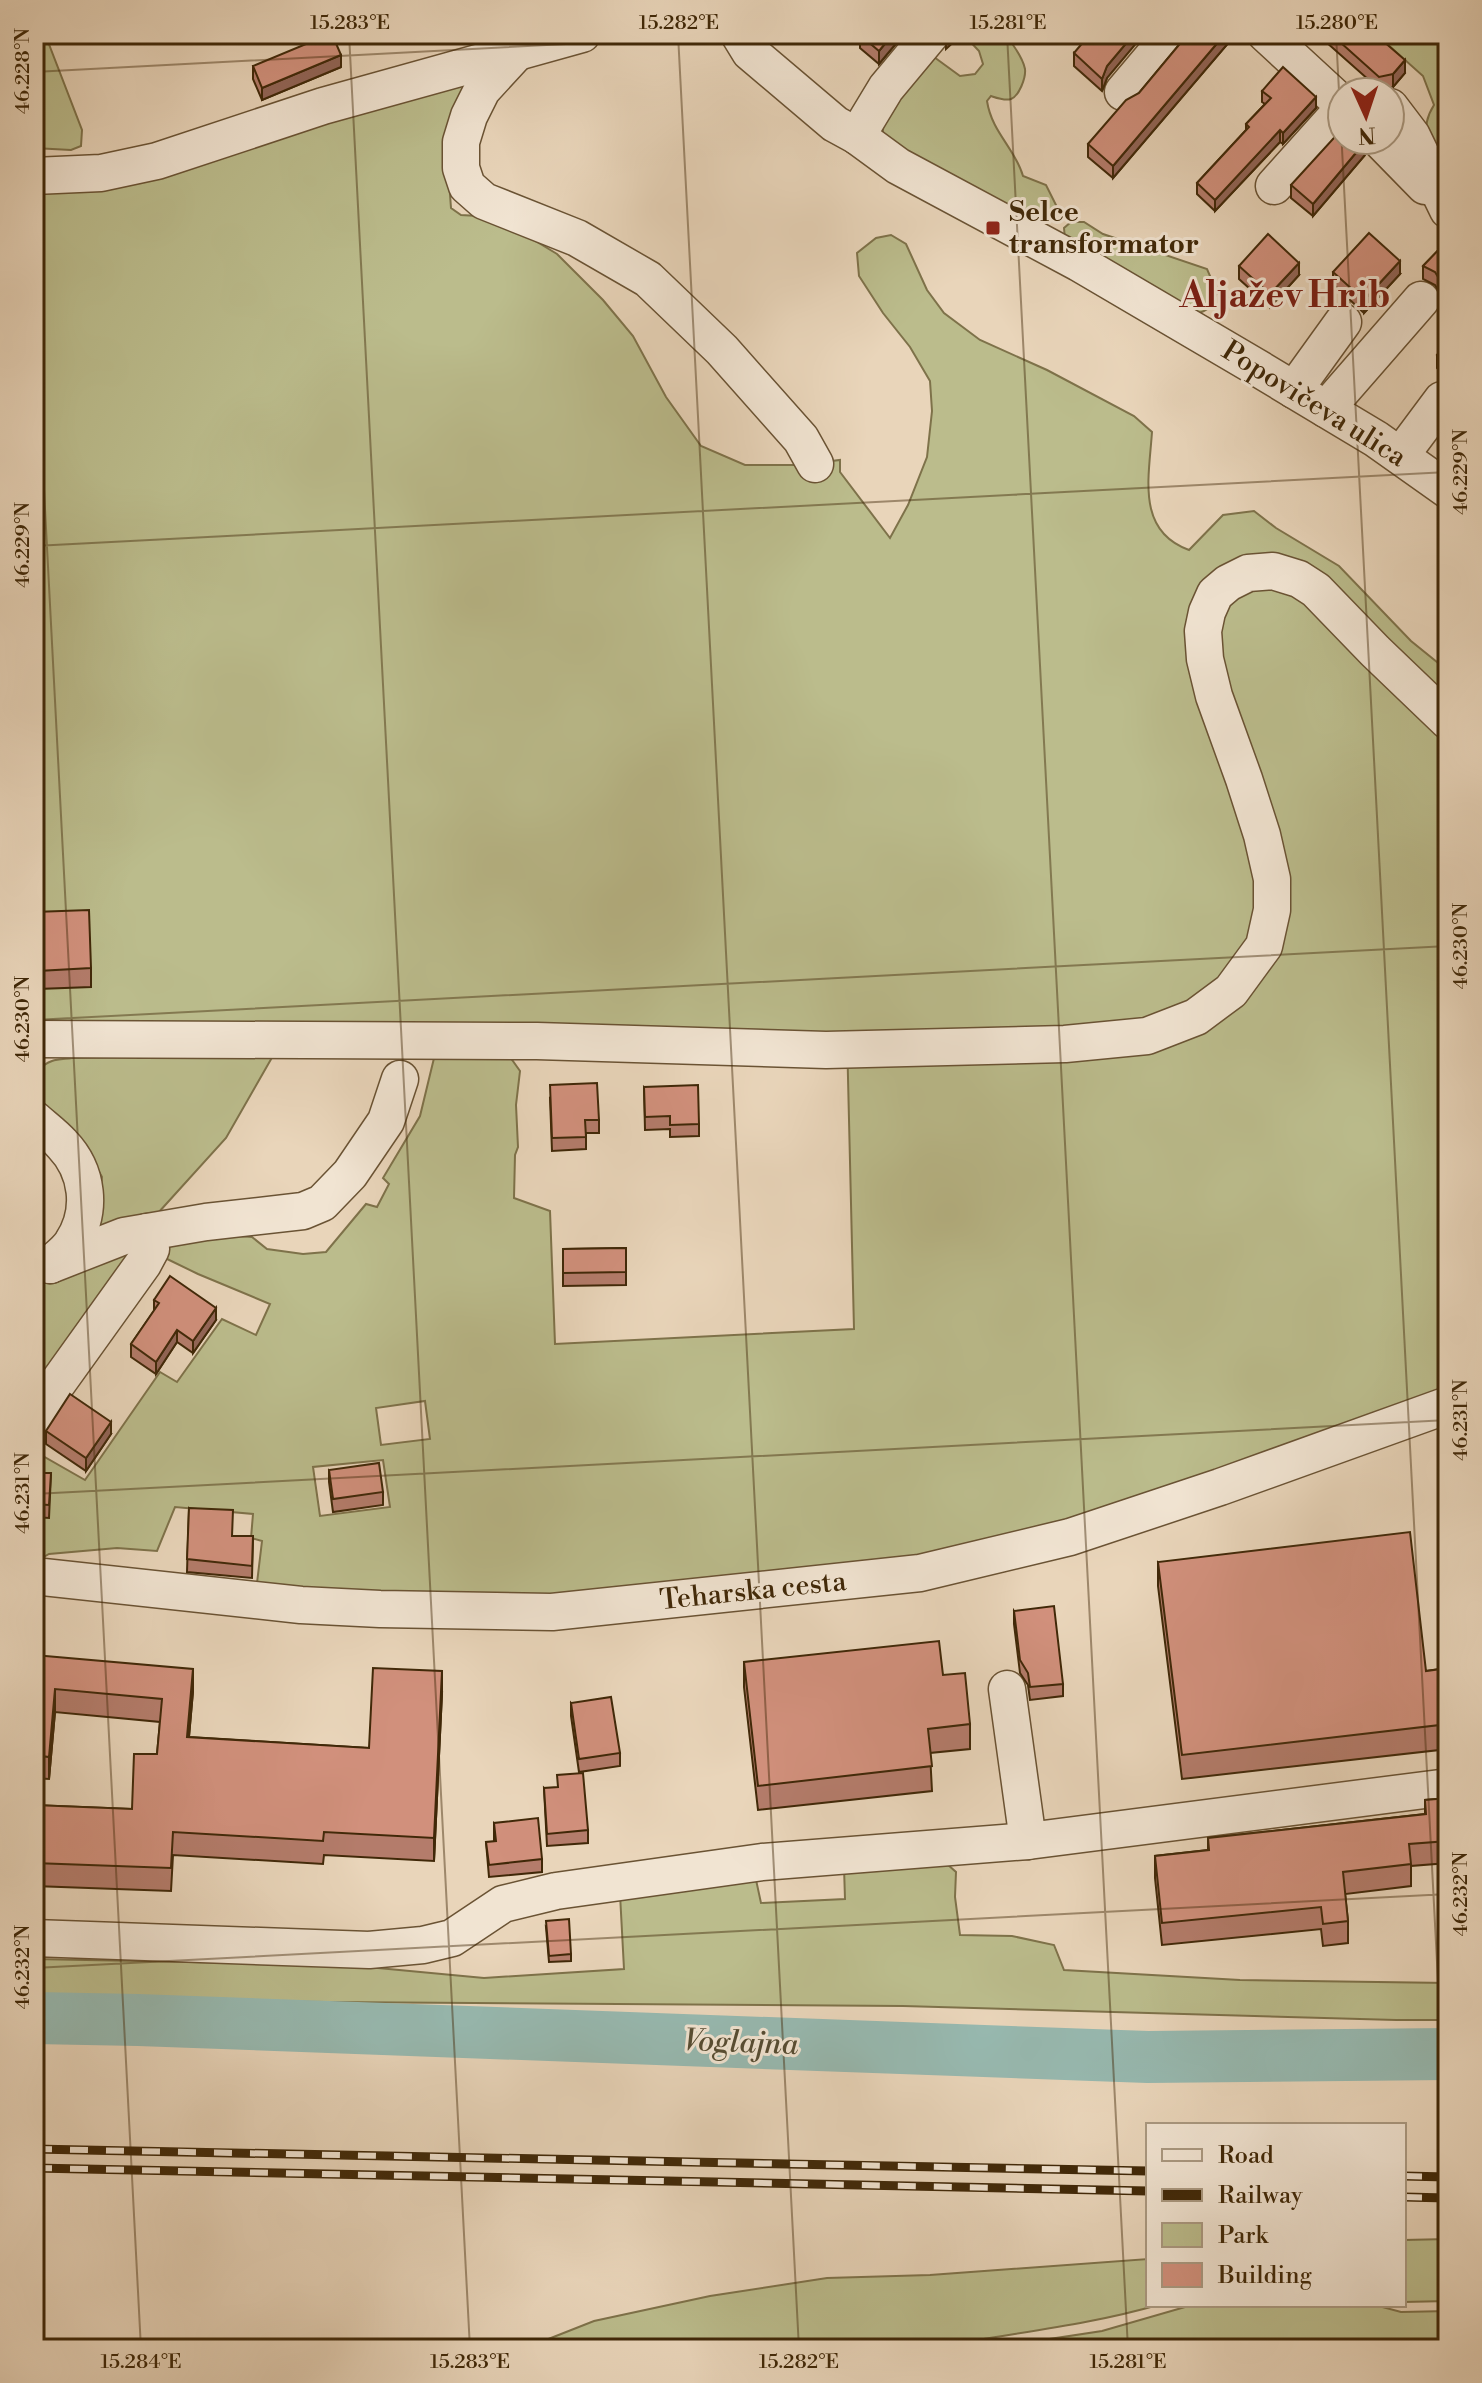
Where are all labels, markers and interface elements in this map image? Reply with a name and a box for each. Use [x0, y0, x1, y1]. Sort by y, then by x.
text: 15.283°E [310, 11, 390, 36]
text: 15.282°E [639, 11, 719, 36]
text: 15.281°E [969, 11, 1047, 36]
text: 15.280°E [1296, 11, 1378, 36]
text: 46.228°N [11, 28, 36, 114]
north arrow [1326, 76, 1406, 156]
text: N [1357, 121, 1376, 148]
place label: Selce transformator [1009, 195, 1199, 262]
marker: Selce transformator [984, 219, 1002, 237]
district label: Aljažev Hrib [1178, 274, 1391, 319]
street label: Popovičeva ulica [1215, 333, 1414, 475]
text: 46.229°N [1449, 429, 1474, 515]
text: 46.229°N [11, 502, 36, 588]
text: 46.230°N [1449, 903, 1474, 989]
text: 46.230°N [11, 976, 36, 1062]
text: 46.231°N [1449, 1379, 1474, 1461]
text: 46.231°N [11, 1452, 36, 1534]
street label: Teharska cesta [658, 1564, 849, 1618]
text: 46.232°N [1449, 1852, 1474, 1936]
text: 46.232°N [11, 1925, 36, 2009]
water label: Voglajna [683, 2022, 799, 2064]
legend [1146, 2123, 1406, 2307]
text: Road [1218, 2141, 1274, 2171]
text: Railway [1218, 2181, 1303, 2211]
text: Park [1218, 2221, 1269, 2251]
text: Building [1217, 2261, 1312, 2291]
text: 15.284°E [100, 2350, 182, 2375]
text: 15.283°E [430, 2350, 510, 2375]
text: 15.282°E [759, 2350, 839, 2375]
text: 15.281°E [1089, 2350, 1167, 2375]

